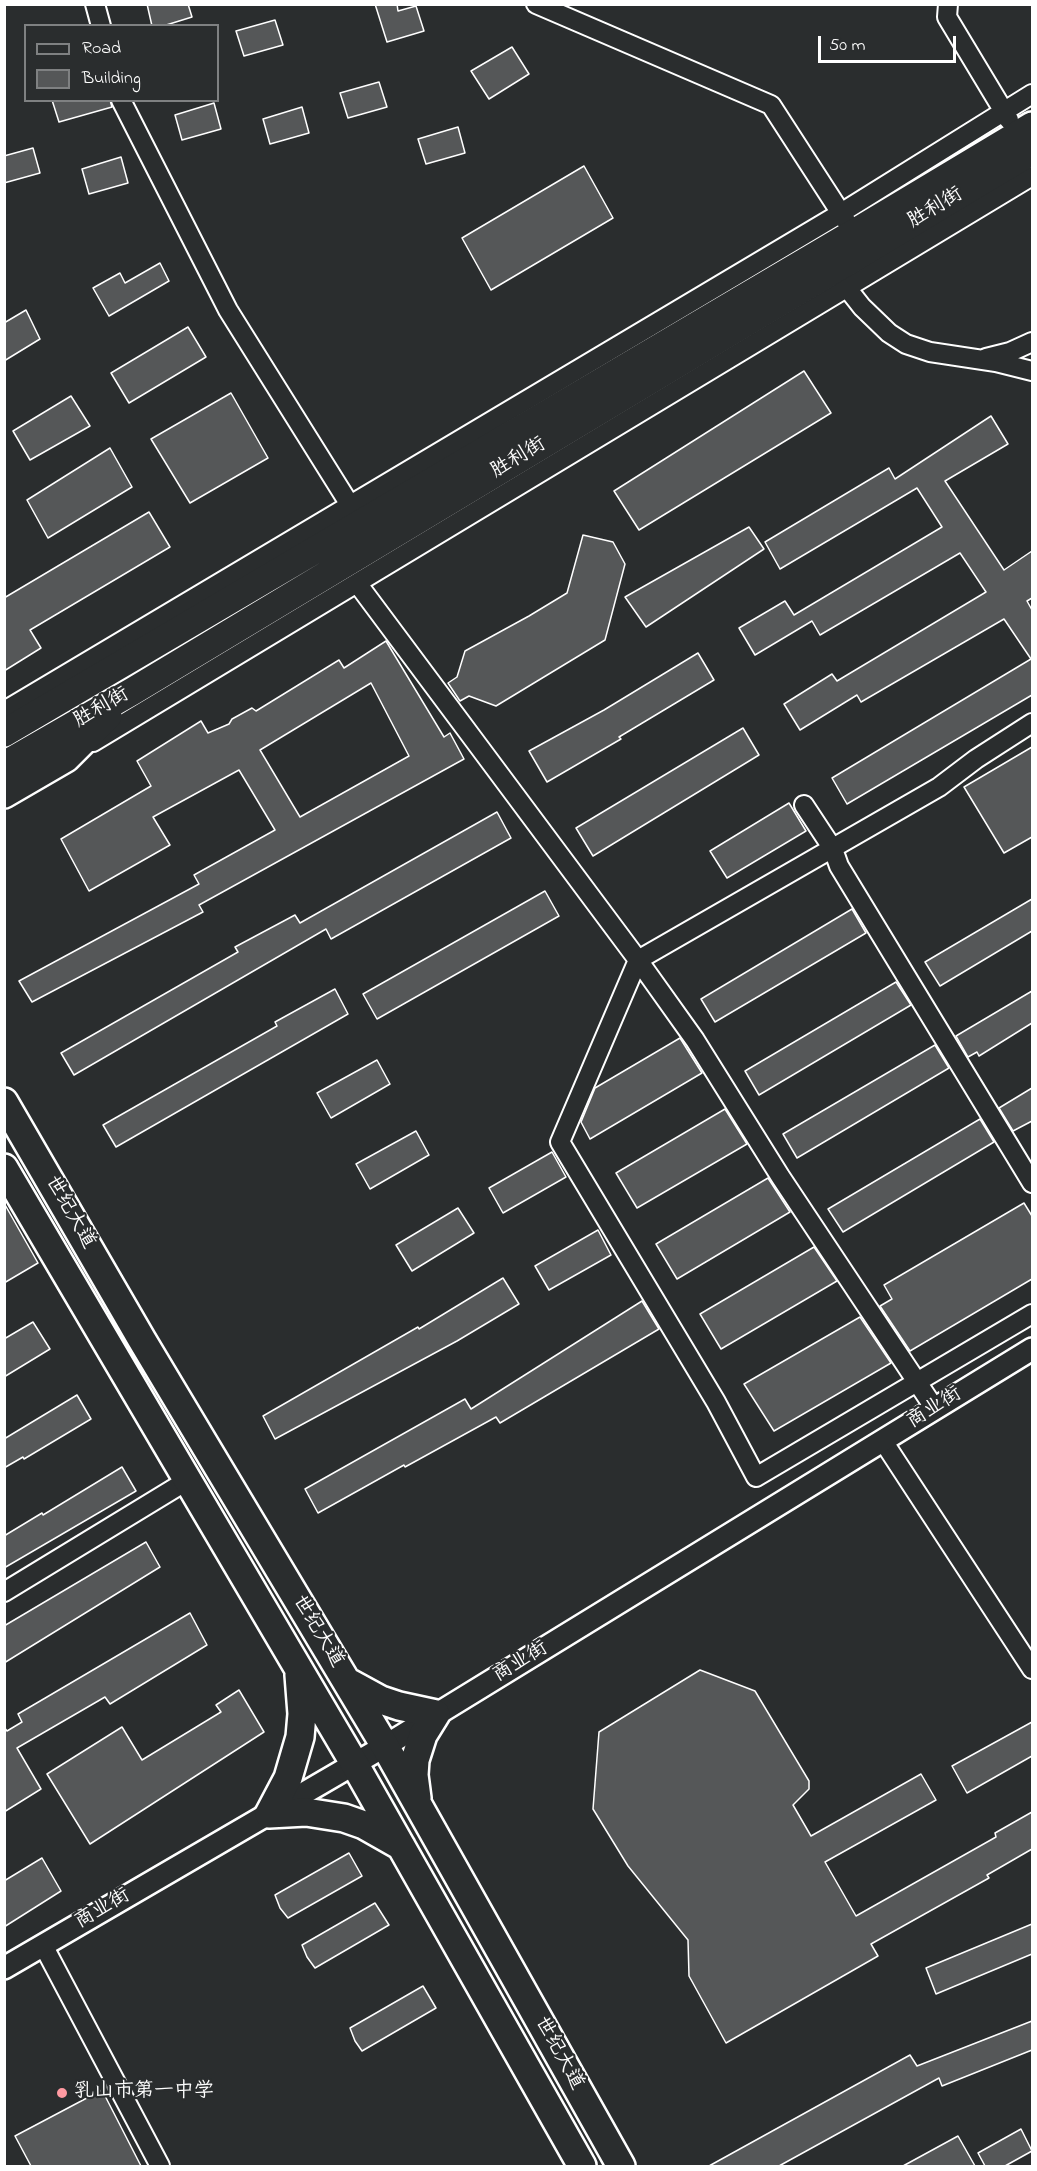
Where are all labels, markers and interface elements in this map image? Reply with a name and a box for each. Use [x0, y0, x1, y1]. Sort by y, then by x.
legend [24, 24, 219, 102]
scale bar [821, 24, 959, 62]
text: 50 m [829, 33, 866, 59]
text: Road [82, 36, 121, 62]
text: Building [82, 66, 141, 92]
street label: 胜利街 [904, 183, 968, 235]
street label: 胜利街 [487, 433, 551, 485]
street label: 胜利街 [70, 684, 134, 734]
street label: 世纪大道 [39, 1172, 99, 1254]
street label: 商业街 [903, 1383, 967, 1435]
street label: 世纪大道 [286, 1592, 348, 1672]
street label: 商业街 [489, 1637, 553, 1689]
street label: 商业街 [71, 1885, 135, 1935]
street label: 世纪大道 [528, 2013, 588, 2095]
place label: 乳山市第一中学 [74, 2081, 214, 2105]
marker: 乳山市第一中学 [55, 2086, 69, 2100]

